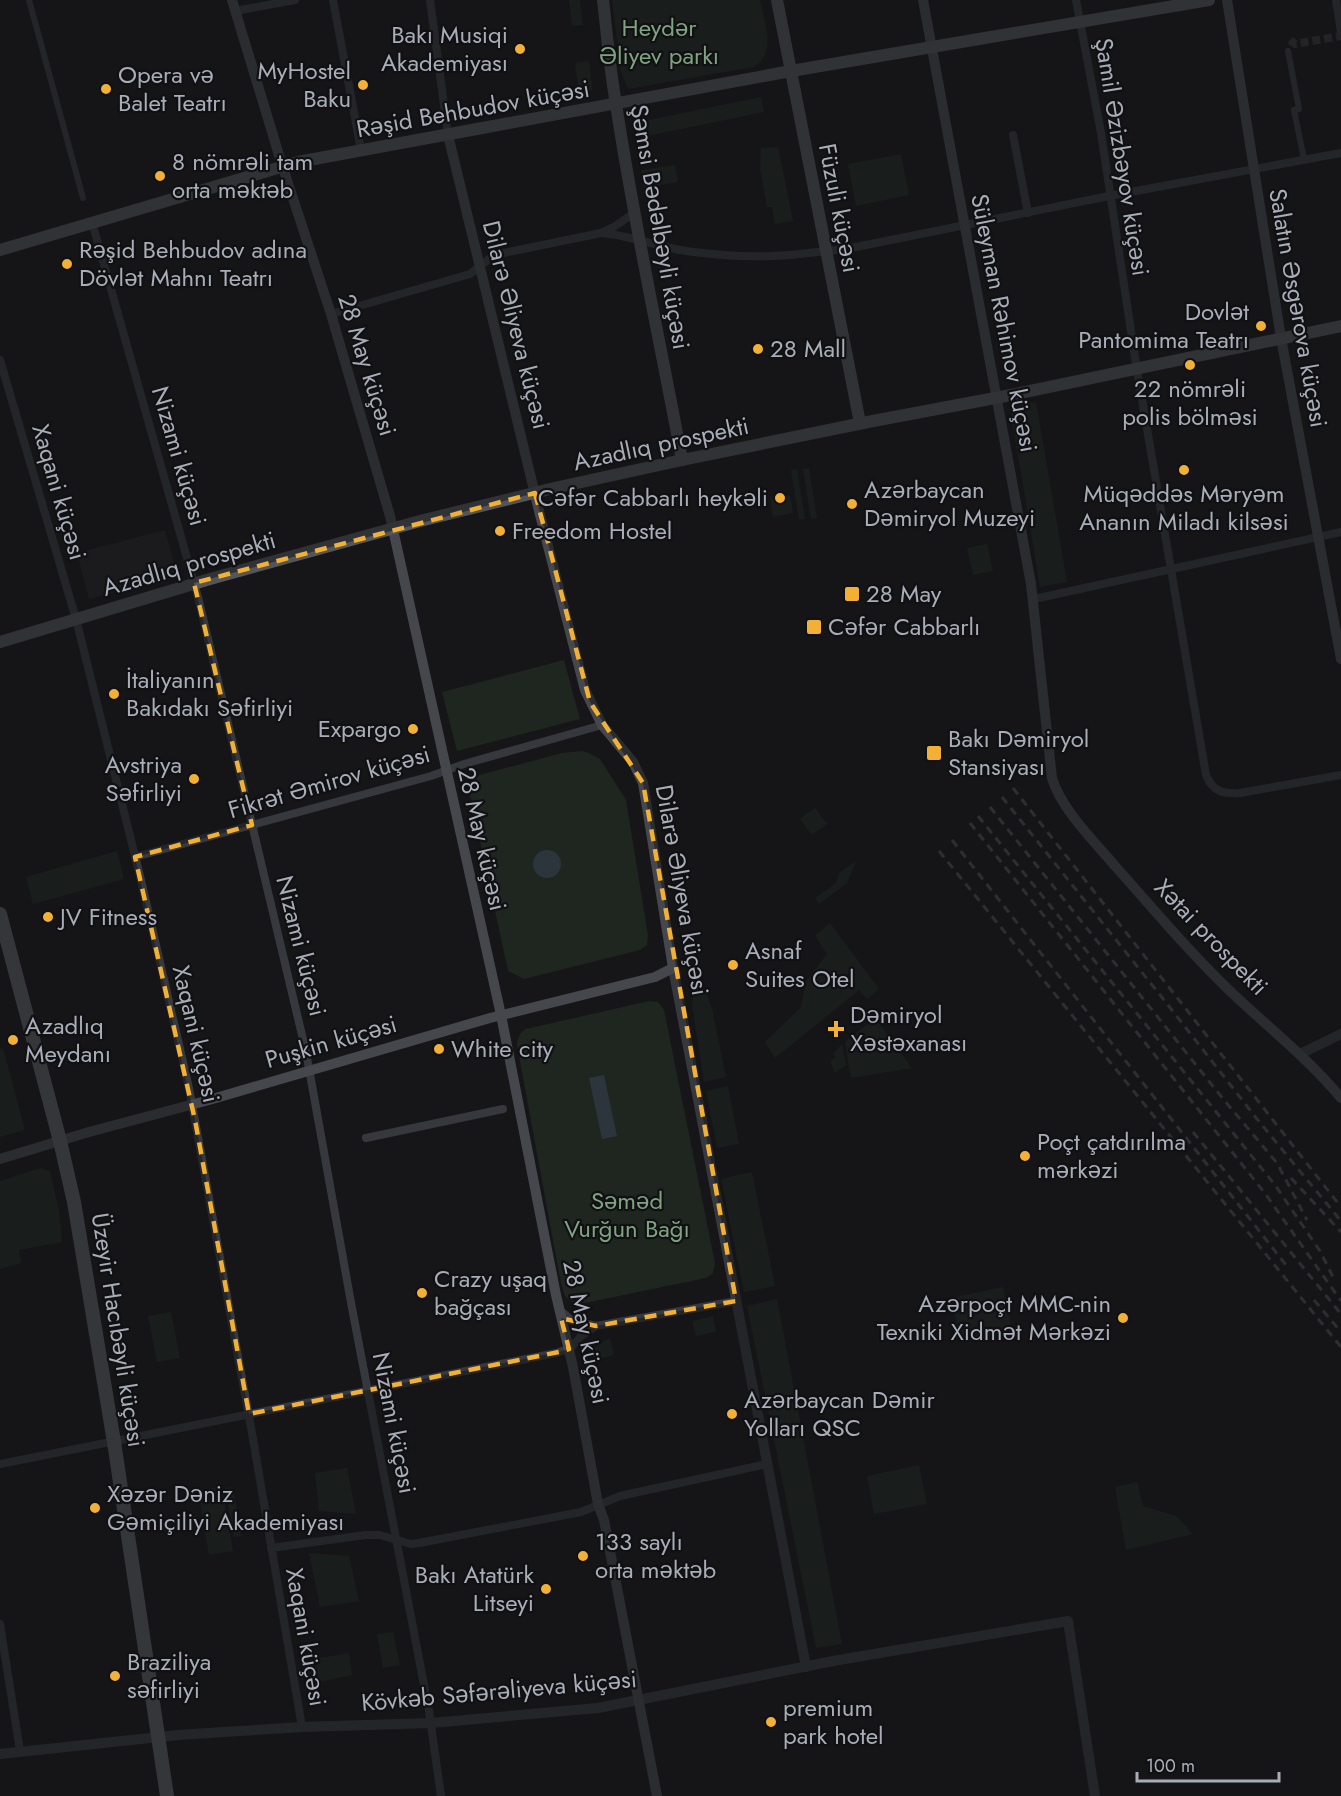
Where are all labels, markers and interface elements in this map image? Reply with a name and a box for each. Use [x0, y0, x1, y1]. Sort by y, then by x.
park label: Heydər Əliyev parkı [599, 10, 719, 73]
place label: Bakı Musiqi Akademiyası [381, 17, 508, 80]
street label: Şamil Əzizbəyov küçəsi [1086, 35, 1159, 278]
marker: Bakı Musiqi Akademiyası [513, 42, 527, 56]
place label: MyHostel Baku [257, 53, 351, 116]
place label: Opera və Balet Teatrı [118, 57, 227, 120]
street label: Rəşid Behbudov küçəsi [354, 71, 592, 146]
marker: MyHostel Baku [356, 78, 370, 92]
marker: Opera və Balet Teatrı [99, 82, 113, 96]
street label: Şəmsi Bədəlbəyli küçəsi [622, 102, 699, 352]
street label: Füzuli küçəsi [810, 140, 869, 275]
place label: 8 nömrəli tam orta məktəb [172, 144, 313, 207]
marker: 8 nömrəli tam orta məktəb [153, 169, 167, 183]
street label: Salatın Əsgərova küçəsi [1260, 186, 1337, 430]
street label: Süleyman Rəhimov küçəsi [962, 191, 1047, 455]
street label: Dilarə Əliyeva küçəsi [474, 217, 559, 433]
place label: Rəşid Behbudov adına Dövlət Mahnı Teatrı [79, 232, 307, 295]
marker: Rəşid Behbudov adına Dövlət Mahnı Teatrı [60, 257, 74, 271]
street label: 28 May küçəsi [329, 290, 406, 440]
place label: Dovlət Pantomima Teatrı [1078, 294, 1249, 357]
marker: Dovlət Pantomima Teatrı [1254, 319, 1268, 333]
place label: 28 Mall [770, 331, 846, 366]
marker: 28 Mall [751, 342, 765, 356]
marker: 22 nömrəli polis bölməsi [1183, 358, 1197, 372]
place label: 22 nömrəli polis bölməsi [1122, 371, 1258, 434]
street label: Nizami küçəsi [143, 382, 216, 530]
street label: Azadlıq prospekti [570, 408, 752, 479]
street label: Xaqani küçəsi [23, 420, 96, 564]
marker: Müqəddəs Məryəm Ananın Miladı kilsəsi [1177, 463, 1191, 477]
place label: Azərbaycan Dəmiryol Muzeyi [864, 472, 1035, 535]
place label: Müqəddəs Məryəm Ananın Miladı kilsəsi [1079, 476, 1289, 539]
place label: Cəfər Cabbarlı heykəli [538, 480, 768, 515]
marker: Cəfər Cabbarlı heykəli [773, 491, 787, 505]
marker: Azərbaycan Dəmiryol Muzeyi [845, 497, 859, 511]
place label: Freedom Hostel [512, 513, 672, 548]
street label: Azadlıq prospekti [98, 522, 280, 605]
marker: Freedom Hostel [493, 524, 507, 538]
place label: 28 May [866, 576, 942, 611]
marker: 28 May [843, 585, 861, 603]
place label: Cəfər Cabbarlı [828, 609, 980, 644]
marker: Cəfər Cabbarlı [805, 618, 823, 636]
place label: İtaliyanın Bakıdakı Səfirliyi [126, 662, 293, 725]
marker: İtaliyanın Bakıdakı Səfirliyi [107, 687, 121, 701]
place label: Expargo [318, 711, 401, 746]
place label: Bakı Dəmiryol Stansiyası [948, 721, 1089, 784]
marker: Expargo [406, 722, 420, 736]
street label: Fikrət Əmirov küçəsi [224, 736, 434, 827]
marker: Bakı Dəmiryol Stansiyası [925, 744, 943, 762]
place label: Avstriya Səfirliyi [105, 747, 182, 810]
street label: 28 May küçəsi [449, 764, 516, 914]
marker: Avstriya Səfirliyi [187, 772, 201, 786]
street label: Dilarə Əliyeva küçəsi [647, 782, 718, 998]
street label: Xətai prospekti [1147, 870, 1276, 1003]
street label: Nizami küçəsi [267, 872, 336, 1020]
place label: JV Fitness [57, 899, 157, 934]
marker: JV Fitness [41, 910, 55, 924]
place label: Asnaf Suites Otel [745, 933, 855, 996]
marker: Asnaf Suites Otel [726, 958, 740, 972]
street label: Xaqani küçəsi [164, 962, 229, 1106]
place label: Dəmiryol Xəstəxanası [850, 997, 967, 1060]
street label: Puşkin küçəsi [261, 1006, 401, 1077]
place label: Azadlıq Meydanı [25, 1008, 111, 1071]
marker: Dəmiryol Xəstəxanası [827, 1020, 845, 1038]
place label: White city [451, 1031, 553, 1066]
marker: Azadlıq Meydanı [6, 1033, 20, 1047]
marker: White city [432, 1042, 446, 1056]
place label: Poçt çatdırılma mərkəzi [1037, 1124, 1186, 1187]
marker: Poçt çatdırılma mərkəzi [1018, 1149, 1032, 1163]
park label: Səməd Vurğun Bağı [564, 1183, 690, 1246]
street label: Üzeyir Hacıbəyli küçəsi [83, 1210, 154, 1450]
street label: 28 May küçəsi [554, 1257, 619, 1407]
place label: Crazy uşaq bağçası [434, 1261, 547, 1324]
marker: Crazy uşaq bağçası [415, 1286, 429, 1300]
place label: Azərpoçt MMC-nin Texniki Xidmət Mərkəzi [877, 1286, 1111, 1349]
marker: Azərpoçt MMC-nin Texniki Xidmət Mərkəzi [1116, 1311, 1130, 1325]
street label: Nizami küçəsi [364, 1349, 425, 1497]
place label: Azərbaycan Dəmir Yolları QSC [744, 1382, 935, 1445]
marker: Azərbaycan Dəmir Yolları QSC [725, 1407, 739, 1421]
place label: Xəzər Dəniz Gəmiçiliyi Akademiyası [107, 1476, 344, 1539]
marker: Xəzər Dəniz Gəmiçiliyi Akademiyası [88, 1501, 102, 1515]
place label: 133 saylı orta məktəb [595, 1524, 716, 1587]
marker: 133 saylı orta məktəb [576, 1549, 590, 1563]
place label: Bakı Atatürk Litseyi [415, 1557, 534, 1620]
street label: Xaqani küçəsi [277, 1565, 336, 1709]
marker: Bakı Atatürk Litseyi [539, 1582, 553, 1596]
place label: Braziliya səfirliyi [127, 1644, 211, 1707]
street label: Kövkəb Səfərəliyeva küçəsi [360, 1661, 638, 1720]
marker: Braziliya səfirliyi [108, 1669, 122, 1683]
place label: premium park hotel [783, 1690, 884, 1753]
marker: premium park hotel [764, 1715, 778, 1729]
scale bar [1137, 1745, 1280, 1783]
text: 100 m [1146, 1753, 1195, 1779]

